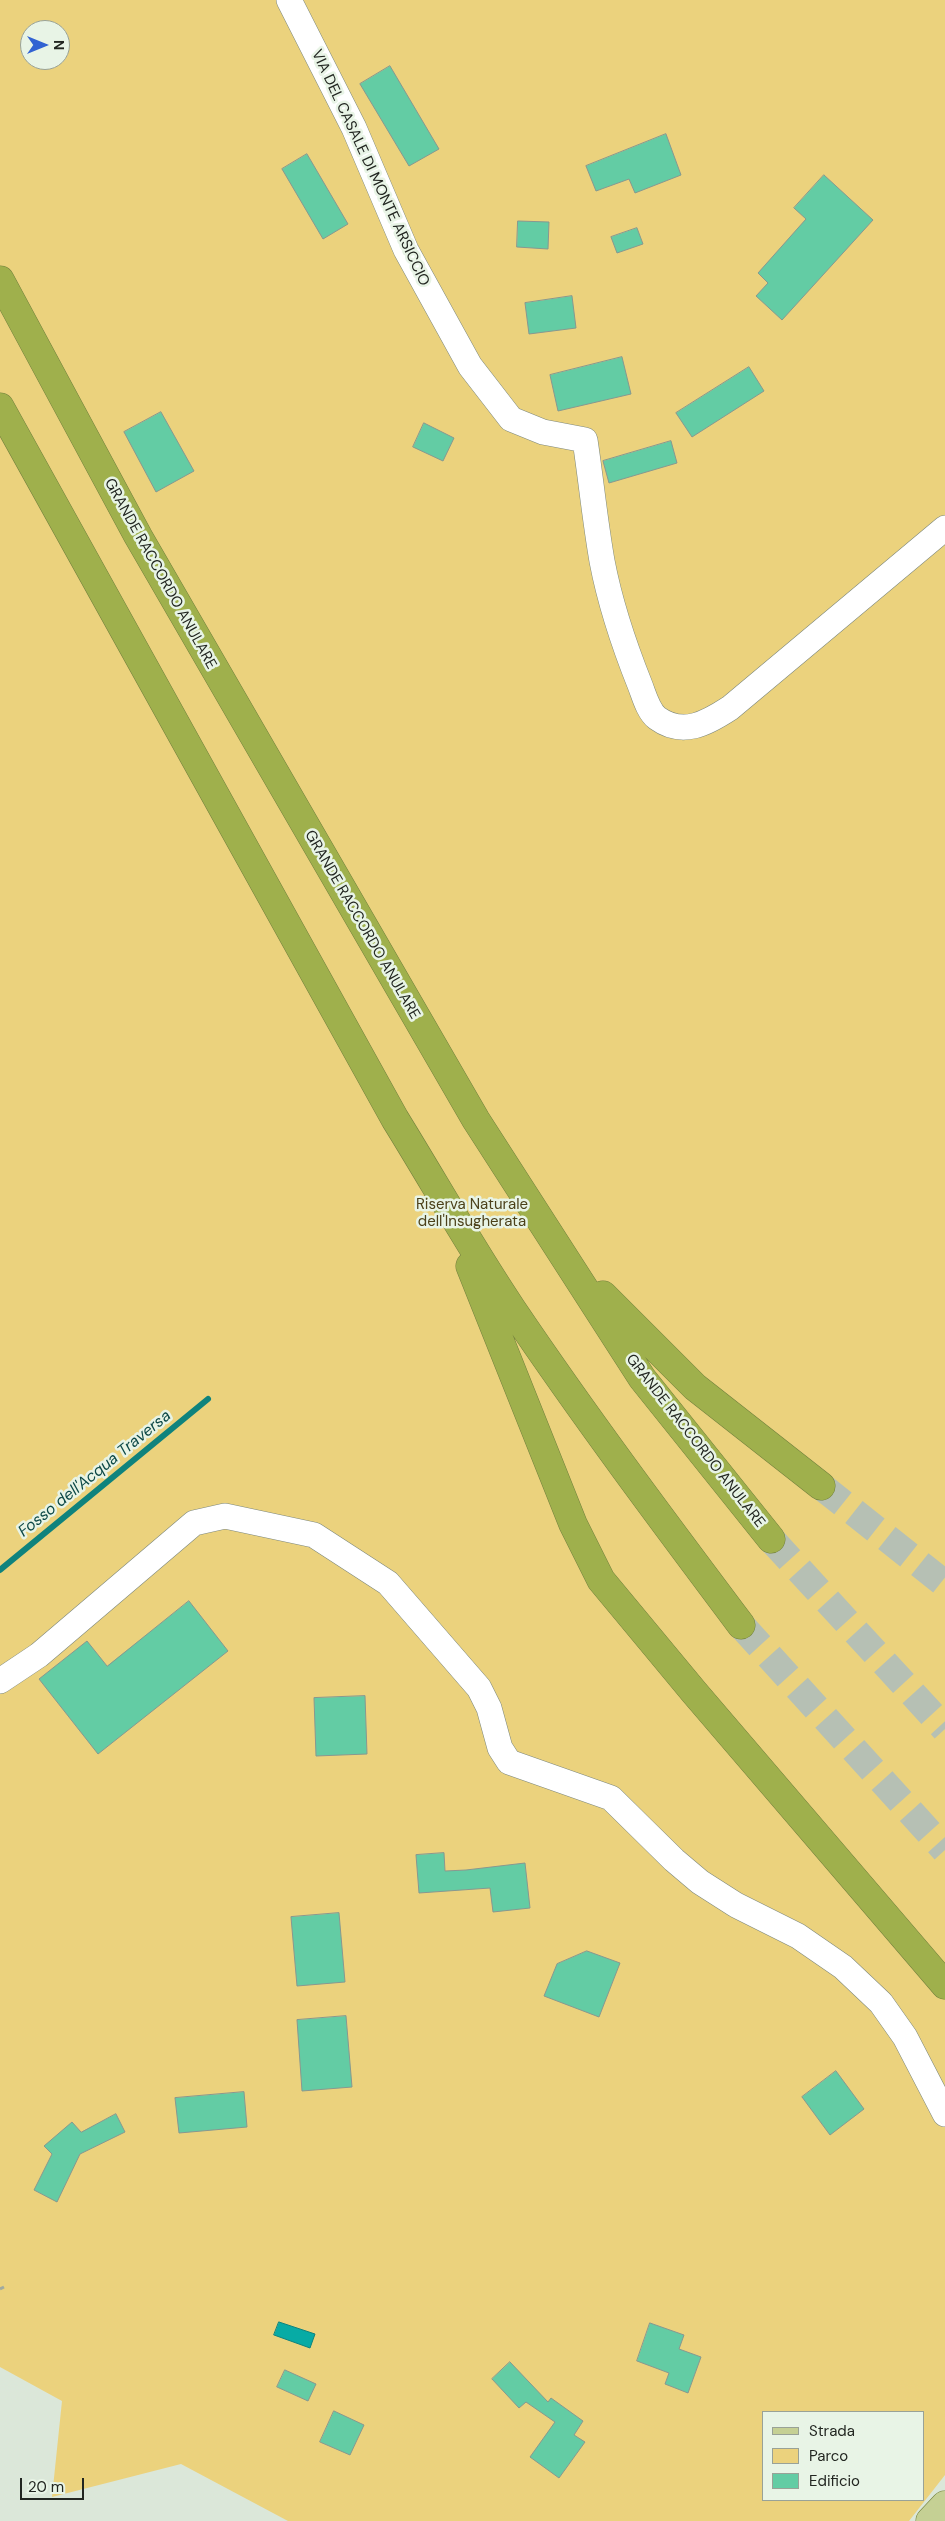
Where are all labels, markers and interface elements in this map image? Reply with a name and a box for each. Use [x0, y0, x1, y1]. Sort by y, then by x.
north arrow [20, 20, 70, 70]
text: N [50, 40, 68, 50]
street label: VIA DEL CASALE DI MONTE ARSICCIO [307, 47, 433, 289]
street label: GRANDE RACCORDO ANULARE [100, 476, 220, 672]
street label: GRANDE RACCORDO ANULARE [300, 827, 424, 1023]
park label: Riserva Naturale dell'Insugherata [416, 1196, 528, 1231]
street label: GRANDE RACCORDO ANULARE [622, 1351, 768, 1531]
water label: Fosso dell'Acqua Traversa [15, 1407, 175, 1541]
legend [762, 2411, 925, 2501]
text: Strada [809, 2421, 855, 2441]
text: Parco [809, 2446, 848, 2466]
scale bar [22, 2468, 86, 2500]
text: Edificio [809, 2471, 860, 2491]
text: 20 m [28, 2477, 64, 2497]

